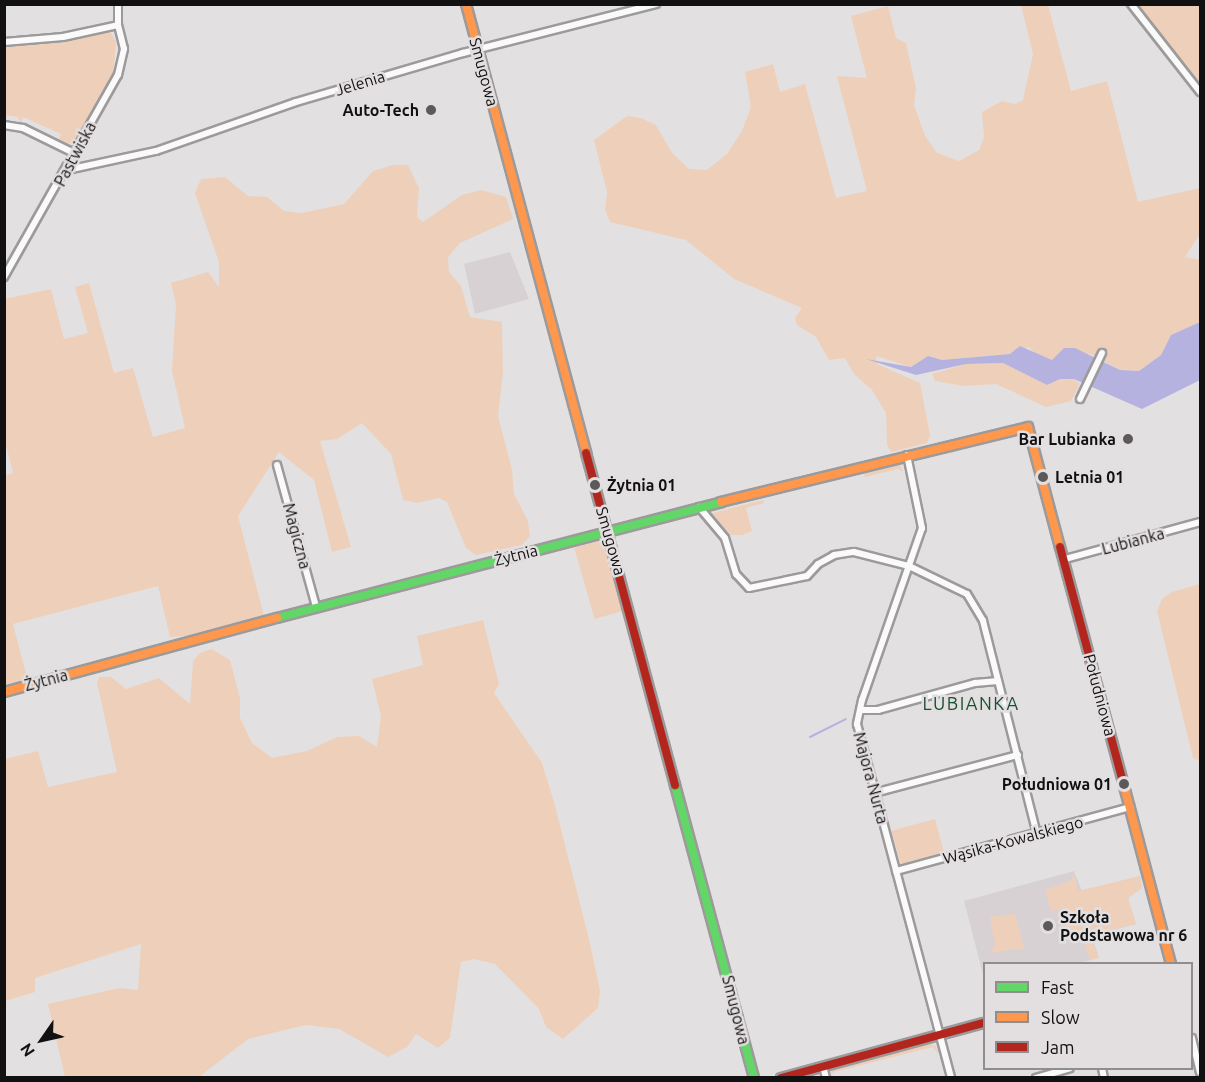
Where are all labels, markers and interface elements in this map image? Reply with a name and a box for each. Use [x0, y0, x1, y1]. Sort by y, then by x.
street label: Smugowa [466, 35, 502, 109]
street label: Jelenia [333, 66, 387, 100]
place label: Auto-Tech [343, 100, 419, 120]
marker: Auto-Tech [424, 103, 438, 117]
street label: Pastwiska [50, 118, 100, 190]
place label: Bar Lubianka [1019, 429, 1116, 449]
marker: Bar Lubianka [1121, 432, 1135, 446]
place label: Letnia 01 [1055, 467, 1124, 487]
marker: Letnia 01 [1036, 470, 1050, 484]
place label: Żytnia 01 [607, 475, 676, 495]
marker: Żytnia 01 [588, 478, 602, 492]
street label: Magiczna [279, 501, 315, 571]
street label: Smugowa [592, 504, 630, 578]
street label: Lubianka [1100, 523, 1166, 559]
street label: Żytnia [492, 540, 540, 570]
street label: Południowa [1080, 652, 1120, 738]
street label: Żytnia [22, 665, 70, 695]
district label: LUBIANKA [922, 692, 1020, 714]
street label: Majora Nurta [850, 730, 892, 826]
place label: Południowa 01 [1002, 774, 1112, 794]
marker: Południowa 01 [1117, 777, 1131, 791]
street label: Wąsika-Kowalskiego [941, 812, 1085, 868]
place label: Szkoła Podstawowa nr 6 [1060, 907, 1187, 945]
marker: Szkoła Podstawowa nr 6 [1041, 919, 1055, 933]
legend [983, 962, 1193, 1070]
street label: Smugowa [718, 973, 754, 1047]
text: Fast [1041, 977, 1074, 997]
text: Slow [1041, 1007, 1080, 1027]
north arrow [12, 1010, 72, 1070]
text: Jam [1041, 1037, 1075, 1057]
text: N [16, 1040, 38, 1060]

